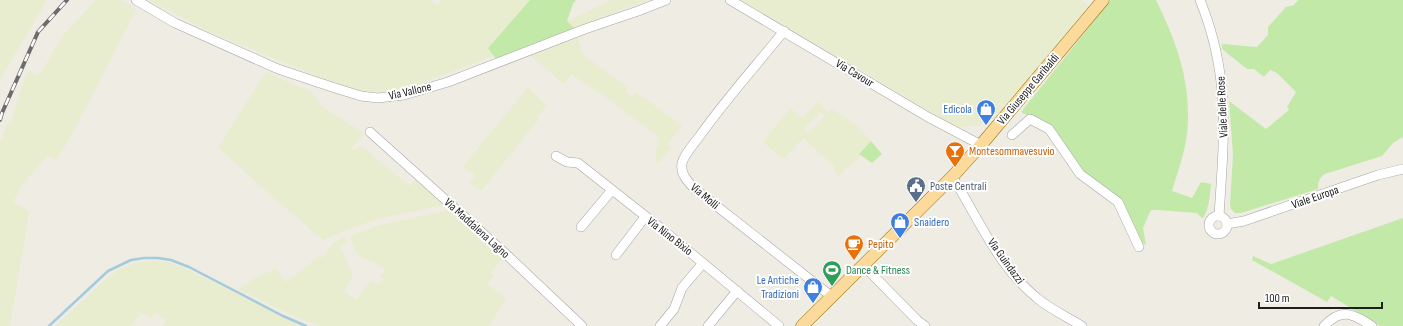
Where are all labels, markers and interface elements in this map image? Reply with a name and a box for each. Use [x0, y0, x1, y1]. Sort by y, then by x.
street label: Via Giuseppe Garibaldi [994, 51, 1063, 128]
street label: Via Cavour [833, 56, 877, 91]
street label: Viale delle Rose [1213, 76, 1232, 138]
street label: Via Vallone [387, 79, 433, 104]
shop icon: Edicola [975, 98, 997, 126]
place label: Edicola [943, 102, 972, 117]
bar icon: Montesommavesuvio [944, 140, 966, 168]
place label: Montesommavesuvio [969, 144, 1055, 159]
public building icon: Poste Centrali [905, 175, 927, 203]
place label: Poste Centrali [930, 179, 987, 194]
street label: Via Molli [687, 180, 722, 213]
street label: Viale Europa [1290, 182, 1341, 213]
street label: Via Maddalena Lagno [441, 195, 513, 262]
shop icon: Snaidero [889, 211, 911, 239]
street label: Via Nino Bixio [644, 214, 696, 259]
place label: Snaidero [914, 215, 949, 230]
cafe icon: Pepito [843, 233, 865, 261]
street label: Via Guindazzi [984, 235, 1027, 287]
place label: Pepito [868, 237, 894, 252]
sports icon: Dance & Fitness [821, 259, 843, 287]
place label: Dance & Fitness [846, 263, 910, 278]
place label: Le Antiche Tradizioni [757, 273, 799, 302]
shop icon: Le Antiche Tradizioni [802, 276, 824, 304]
scale bar [1259, 284, 1382, 310]
text: 100 m [1265, 291, 1290, 306]

